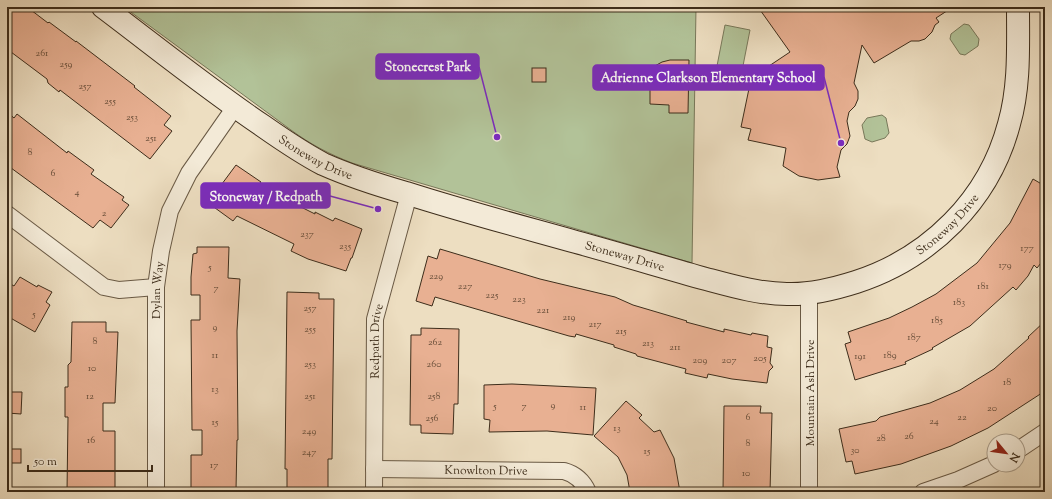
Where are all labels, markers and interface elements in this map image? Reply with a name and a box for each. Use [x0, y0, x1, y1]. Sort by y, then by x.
house number: 261 [36, 46, 49, 61]
callout: Stonecrest Park [376, 54, 479, 79]
house number: 259 [60, 57, 73, 72]
text: Stonecrest Park [385, 59, 472, 77]
callout: Adrienne Clarkson Elementary School [593, 65, 824, 90]
text: Adrienne Clarkson Elementary School [600, 70, 816, 88]
house number: 257 [78, 79, 92, 94]
house number: 255 [104, 94, 116, 109]
house number: 253 [126, 110, 138, 125]
house number: 251 [145, 131, 157, 146]
street label: Stoneway Drive [274, 131, 355, 185]
house number: 8 [28, 145, 33, 160]
house number: 6 [51, 166, 56, 181]
callout: Stoneway / Redpath [201, 183, 330, 208]
house number: 4 [74, 185, 80, 200]
text: Stoneway / Redpath [209, 189, 323, 207]
street label: Stoneway Drive [913, 190, 984, 260]
house number: 2 [102, 206, 107, 221]
house number: 237 [300, 227, 314, 242]
street label: Stoneway Drive [583, 237, 667, 277]
house number: 235 [339, 239, 352, 254]
house number: 177 [1020, 241, 1034, 256]
house number: 179 [998, 258, 1012, 273]
street label: Dylan Way [148, 260, 169, 319]
house number: 5 [207, 260, 212, 275]
house number: 229 [429, 269, 443, 284]
house number: 227 [458, 279, 472, 294]
house number: 181 [977, 279, 989, 294]
house number: 7 [213, 281, 219, 296]
house number: 225 [486, 288, 499, 303]
house number: 223 [512, 292, 526, 307]
house number: 183 [953, 295, 965, 310]
house number: 257 [303, 301, 317, 316]
street label: Redpath Drive [367, 301, 389, 379]
house number: 221 [537, 303, 550, 318]
house number: 5 [31, 307, 36, 322]
house number: 219 [563, 310, 576, 325]
house number: 185 [931, 313, 943, 328]
house number: 217 [588, 317, 602, 332]
house number: 9 [213, 320, 218, 335]
house number: 255 [304, 322, 316, 337]
house number: 215 [615, 324, 627, 339]
house number: 187 [907, 330, 921, 345]
house number: 8 [93, 334, 98, 349]
house number: 262 [428, 335, 442, 350]
house number: 213 [642, 336, 654, 351]
street label: Mountain Ash Drive [802, 339, 820, 446]
house number: 211 [669, 340, 681, 355]
house number: 11 [212, 348, 219, 363]
house number: 189 [883, 348, 897, 363]
house number: 191 [854, 349, 866, 364]
house number: 205 [753, 351, 767, 366]
house number: 209 [693, 353, 708, 368]
house number: 207 [722, 353, 736, 368]
house number: 253 [304, 357, 316, 372]
house number: 260 [427, 357, 441, 372]
house number: 10 [88, 361, 96, 376]
house number: 18 [1003, 375, 1011, 390]
house number: 13 [211, 382, 219, 397]
house number: 12 [86, 389, 94, 404]
house number: 251 [304, 389, 316, 404]
house number: 258 [427, 389, 441, 404]
house number: 9 [551, 398, 556, 413]
house number: 5 [492, 399, 497, 414]
house number: 7 [521, 399, 527, 414]
house number: 11 [580, 400, 587, 415]
house number: 20 [987, 401, 997, 416]
house number: 6 [746, 410, 751, 425]
house number: 22 [957, 410, 967, 425]
house number: 256 [425, 411, 439, 426]
house number: 24 [929, 414, 939, 429]
house number: 15 [212, 415, 219, 430]
house number: 13 [613, 421, 621, 436]
house number: 249 [302, 424, 316, 439]
house number: 26 [904, 429, 914, 444]
house number: 28 [876, 431, 886, 446]
house number: 16 [87, 433, 95, 448]
north arrow [986, 433, 1026, 473]
house number: 8 [746, 436, 751, 451]
house number: 30 [850, 443, 860, 458]
house number: 15 [644, 444, 651, 459]
house number: 247 [302, 445, 316, 460]
scale bar [28, 447, 152, 473]
text: N [1005, 449, 1023, 465]
text: 50 m [33, 453, 57, 471]
house number: 17 [210, 458, 218, 473]
street label: Knowlton Drive [444, 462, 528, 481]
house number: 10 [742, 466, 750, 481]

